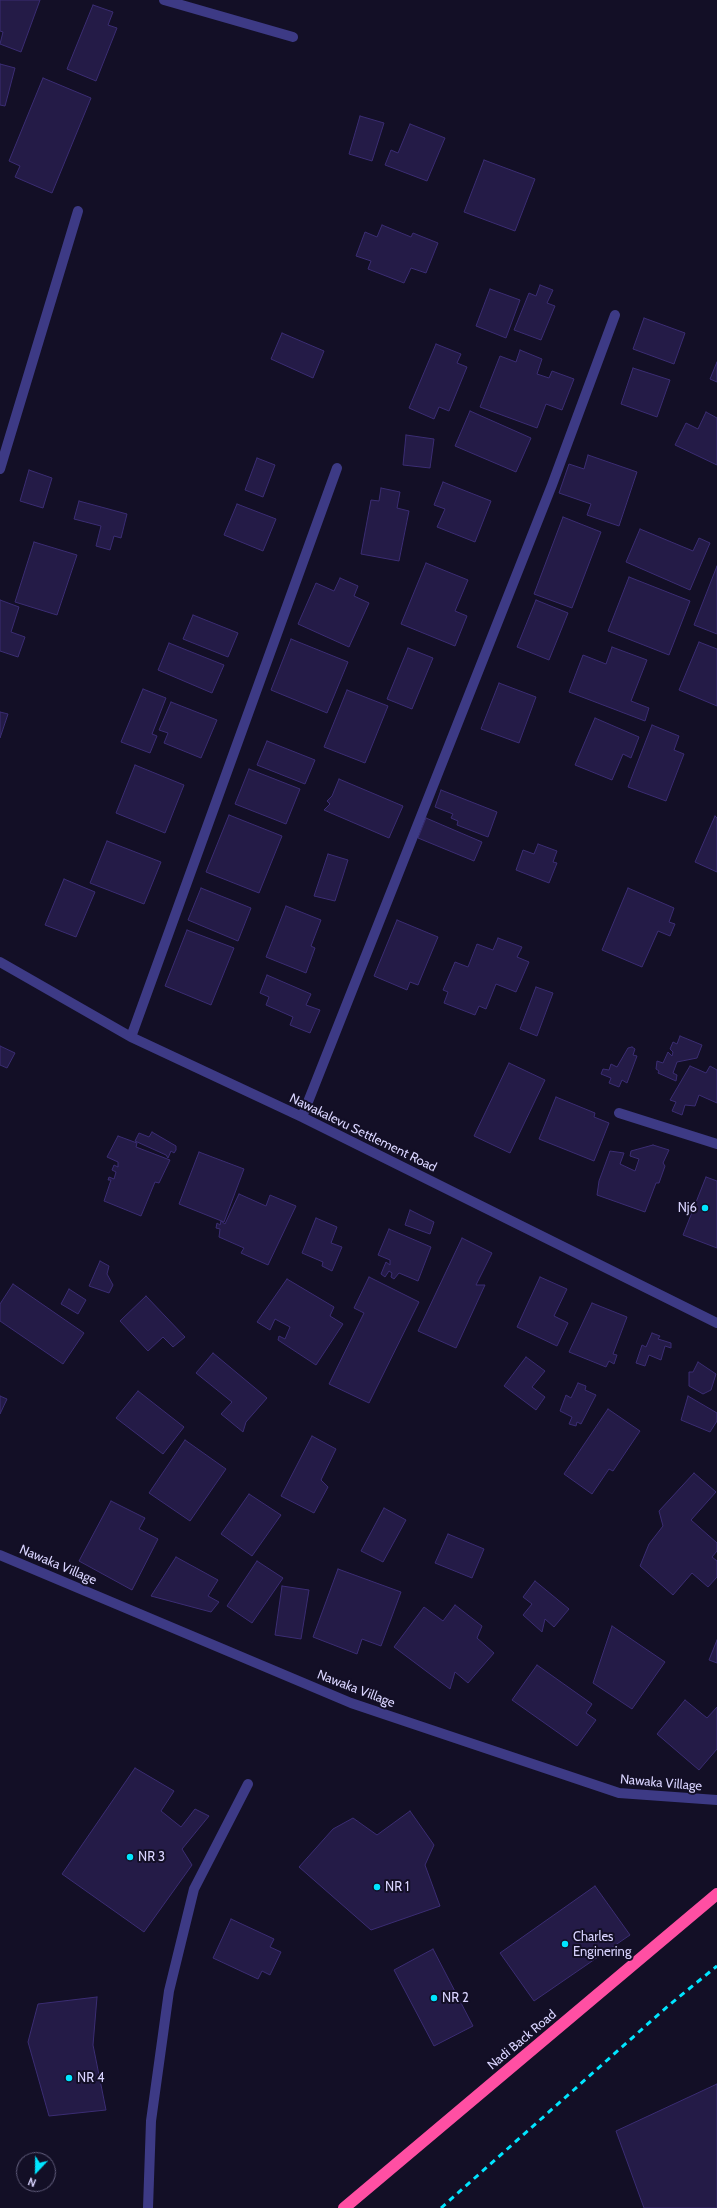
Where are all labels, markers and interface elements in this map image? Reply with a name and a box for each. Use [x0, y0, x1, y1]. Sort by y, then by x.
street label: Nawakalevu Settlement Road [287, 1091, 439, 1175]
place label: Nj6 [678, 1200, 697, 1216]
marker: Nj6 [700, 1203, 710, 1213]
street label: Nawaka Village [17, 1542, 99, 1588]
street label: Nawaka Village [315, 1667, 397, 1711]
street label: Nawaka Village [619, 1772, 703, 1794]
place label: NR 3 [138, 1849, 165, 1865]
marker: NR 3 [125, 1852, 135, 1862]
place label: NR 1 [385, 1879, 409, 1895]
marker: NR 1 [372, 1882, 382, 1892]
place label: Charles Enginering [573, 1929, 631, 1960]
marker: Charles Enginering [560, 1939, 570, 1949]
place label: NR 2 [442, 1990, 469, 2006]
marker: NR 2 [429, 1993, 439, 2003]
street label: Nadi Back Road [484, 2007, 560, 2073]
place label: NR 4 [77, 2070, 104, 2086]
marker: NR 4 [64, 2073, 74, 2083]
north arrow [16, 2152, 56, 2192]
text: N [26, 2174, 38, 2190]

